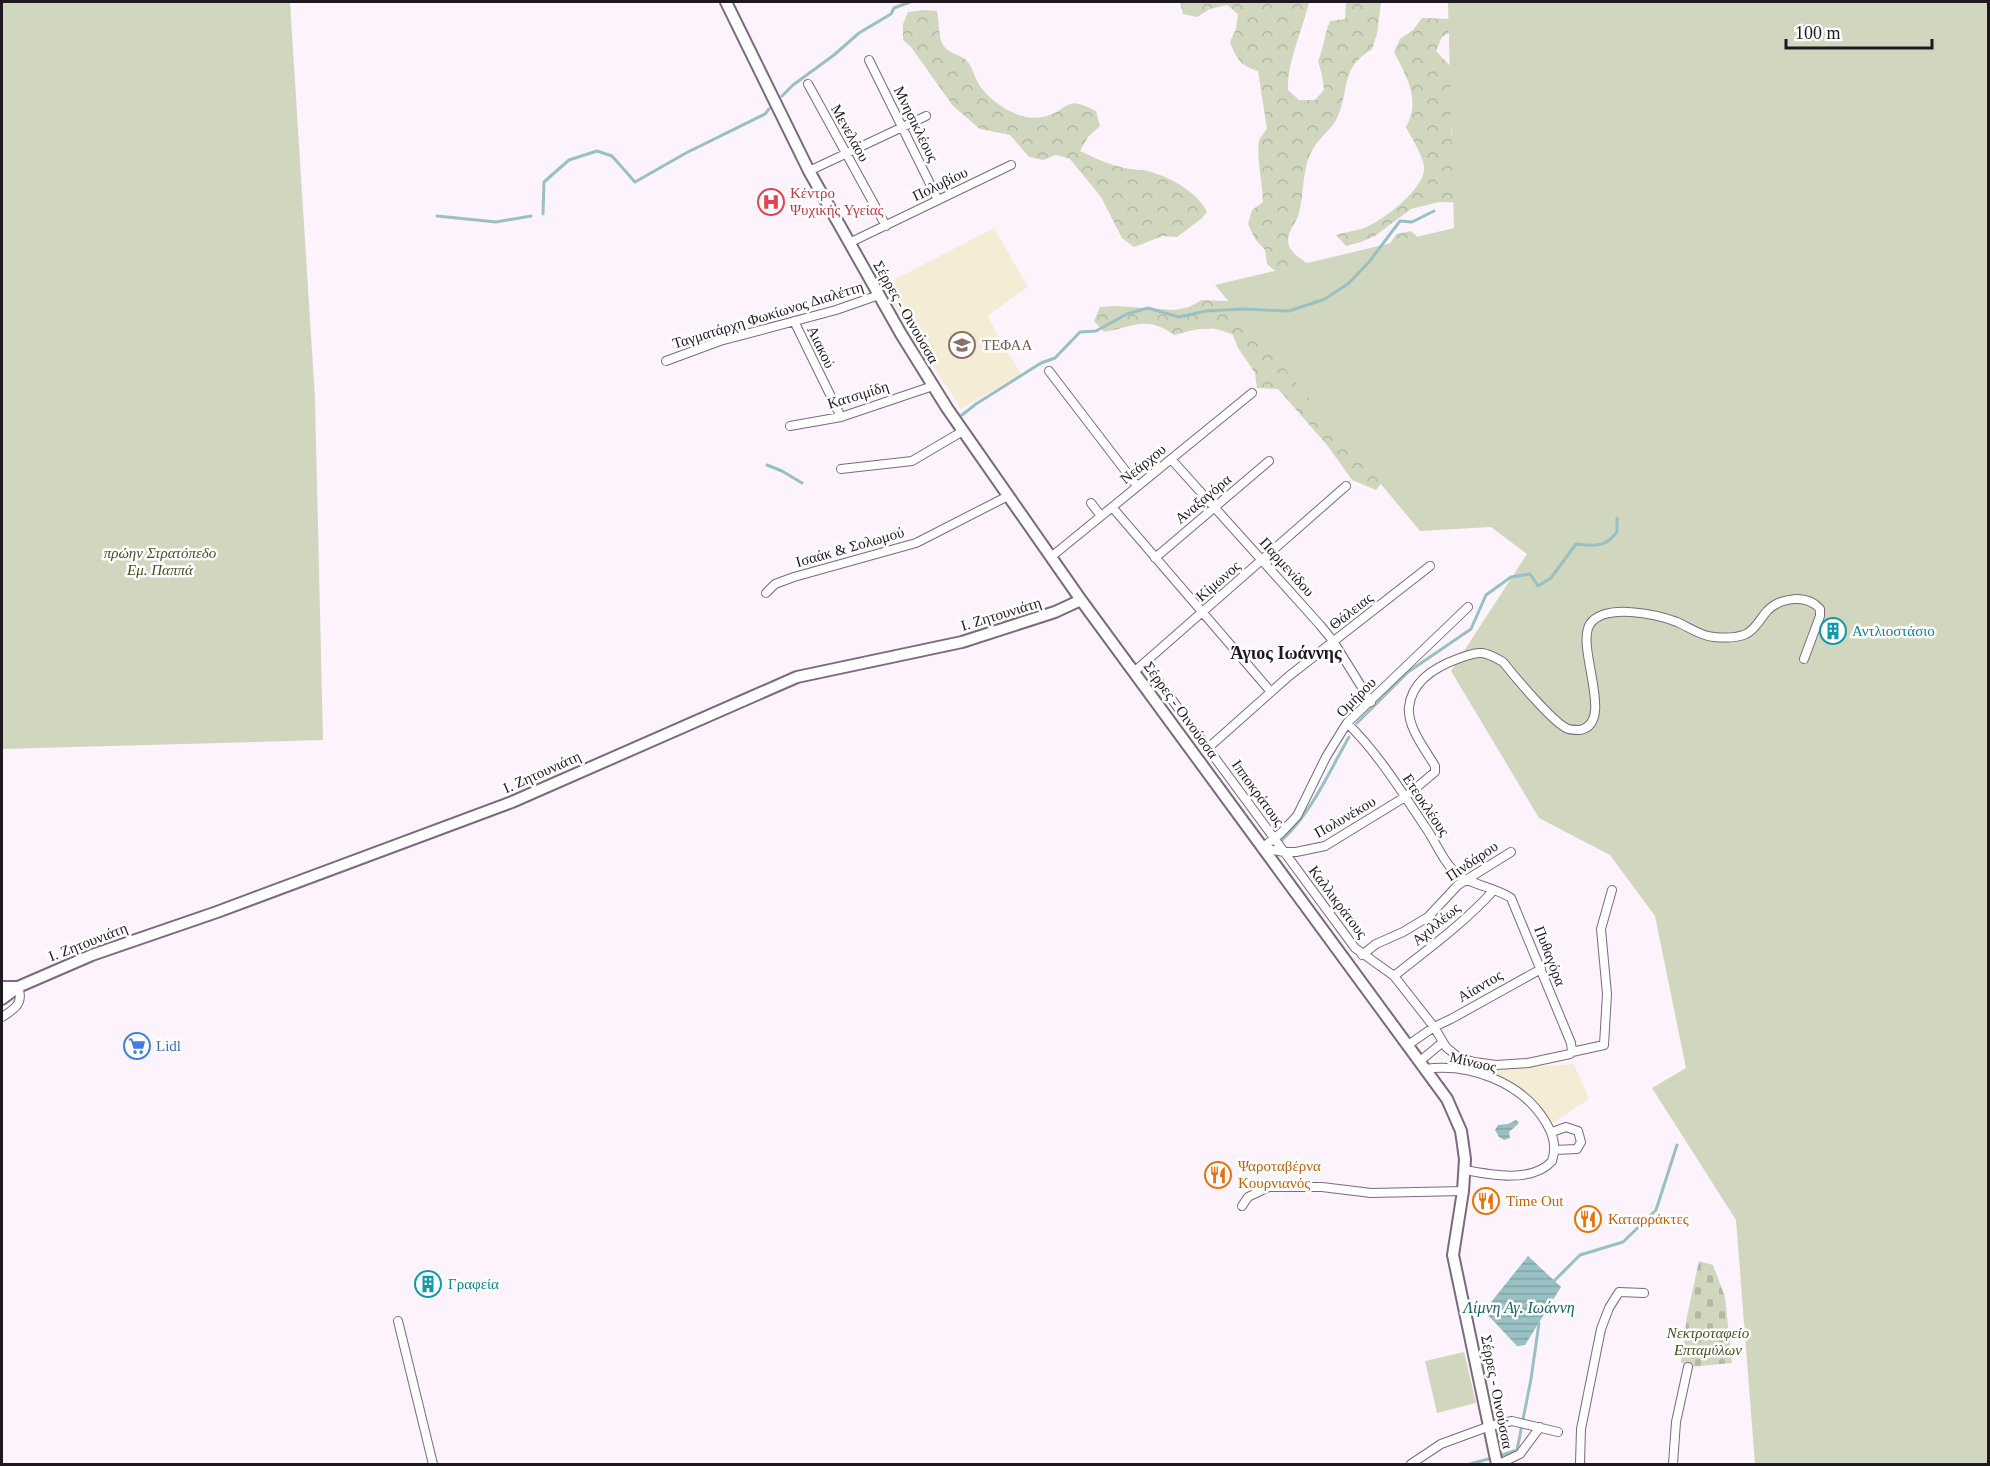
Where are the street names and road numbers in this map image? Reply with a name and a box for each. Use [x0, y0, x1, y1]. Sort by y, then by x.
street label: Μνησικλέους [891, 84, 941, 164]
street label: Μενελάου [828, 102, 872, 164]
street label: Πολυβίου [910, 164, 970, 204]
street label: Σέρρες - Οινούσσα [870, 258, 942, 366]
street label: Ταγματάρχη Φωκίωνος Διαλέττη [671, 278, 865, 352]
street label: Αιακού [804, 323, 838, 371]
street label: Κατσιμίδη [825, 378, 891, 412]
street label: Νεάρχου [1117, 441, 1169, 487]
street label: Αναξαγόρα [1172, 471, 1234, 527]
street label: Ισαάκ & Σολωμού [794, 524, 906, 570]
street label: Παρμενίδου [1257, 534, 1317, 600]
street label: Κίμωνος [1193, 558, 1243, 604]
street label: Θάλειας [1326, 589, 1376, 633]
street label: Ι. Ζητουνιάτη [959, 594, 1043, 634]
street label: Σέρρες - Οινούσσα [1141, 659, 1221, 761]
street label: Ομήρου [1333, 674, 1379, 720]
street label: Ι. Ζητουνιάτη [501, 748, 583, 796]
street label: Ιπποκράτους [1229, 757, 1287, 829]
street label: Ετεοκλέους [1400, 771, 1453, 839]
street label: Πολυνέκου [1312, 793, 1378, 841]
street label: Πινδάρου [1443, 838, 1501, 884]
street label: Καλλικράτους [1306, 863, 1370, 941]
street label: Αχιλλέως [1409, 899, 1463, 948]
street label: Ι. Ζητουνιάτη [46, 920, 130, 964]
street label: Πυθαγόρα [1531, 924, 1569, 988]
street label: Αίαντος [1455, 967, 1505, 1005]
street label: Μίνωος [1448, 1049, 1498, 1075]
street label: Σέρρες - Οινούσσα [1478, 1334, 1516, 1450]

